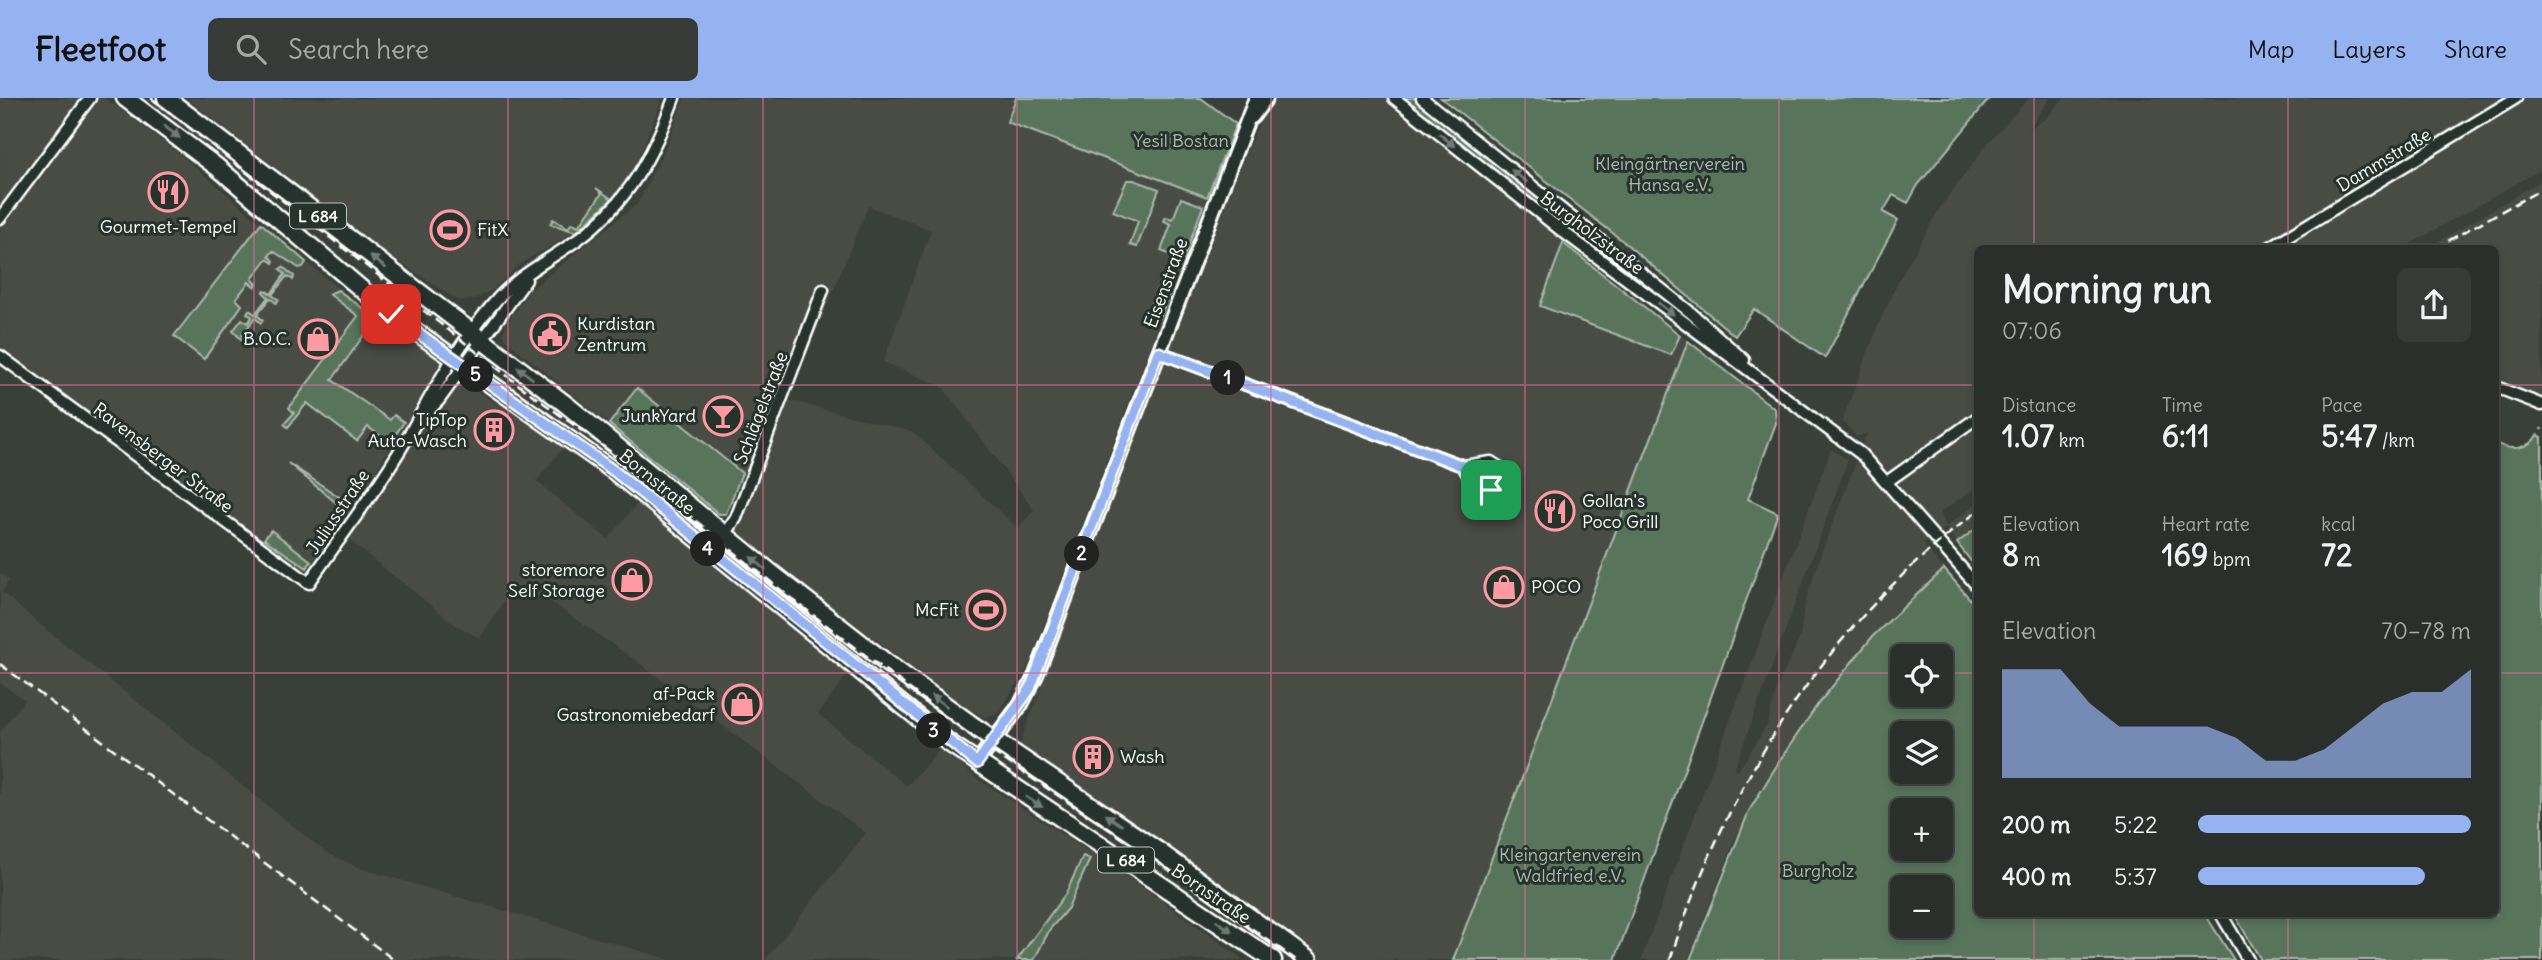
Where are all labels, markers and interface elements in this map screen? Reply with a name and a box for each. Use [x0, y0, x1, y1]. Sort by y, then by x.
search box [208, 18, 698, 81]
text: Fleetfoot [35, 28, 166, 70]
icon: search [232, 30, 270, 68]
text: Search here [288, 33, 429, 66]
text: Map [2248, 34, 2294, 64]
text: Layers [2332, 34, 2406, 64]
text: Share [2444, 34, 2507, 64]
street label: Dammstraße [2332, 122, 2435, 197]
one-way arrow [162, 125, 180, 140]
park label: Yesil Bostan [1133, 129, 1229, 152]
one-way arrow [1438, 133, 1456, 147]
park label: Kleingärtnerverein Hansa e.V. [1595, 152, 1745, 196]
one-way arrow [1511, 168, 1529, 183]
restaurant icon: Gourmet-Tempel [147, 171, 189, 213]
street label: Burgholzstraße [1536, 186, 1649, 279]
road number: L 684 [290, 204, 346, 228]
sports icon: FitX [429, 209, 471, 251]
place label: Gourmet-Tempel [100, 215, 236, 238]
place label: FitX [477, 218, 509, 241]
street label: Eisenstraße [1139, 235, 1192, 331]
one-way arrow [369, 255, 387, 269]
text: Morning run [2002, 266, 2212, 313]
button: share [2397, 268, 2471, 342]
pin [361, 284, 421, 344]
icon: check [372, 295, 410, 333]
one-way arrow [1657, 302, 1675, 316]
place label: Kurdistan Zentrum [577, 312, 655, 356]
public building icon: Kurdistan Zentrum [529, 313, 571, 355]
text: 07:06 [2002, 316, 2062, 345]
shop icon: B.O.C. [297, 318, 339, 360]
place label: B.O.C. [243, 327, 291, 350]
street label: Schlägelstraße [729, 348, 793, 467]
pin: 5 [458, 358, 494, 392]
pin: 1 [1210, 360, 1246, 396]
text: 5 [470, 362, 481, 386]
text: 1 [1224, 365, 1231, 389]
one-way arrow [517, 366, 535, 381]
text: Distance [2002, 393, 2076, 417]
text: Time [2162, 393, 2203, 417]
text: Pace [2321, 393, 2363, 417]
bar icon: JunkYard [702, 395, 744, 437]
street label: Ravensberger Straße [89, 397, 238, 518]
place label: JunkYard [621, 404, 696, 427]
place label: TipTop Auto-Wasch [368, 408, 467, 452]
building icon: TipTop Auto-Wasch [473, 409, 515, 451]
text: 1.07 [2002, 417, 2054, 455]
text: 6:11 [2162, 417, 2210, 455]
text: 5:47 [2321, 417, 2377, 455]
text: km [2054, 428, 2085, 452]
text: /km [2377, 428, 2415, 452]
street label: Bornstraße [615, 444, 700, 519]
pin [1461, 460, 1521, 520]
street label: Juliusstraße [301, 465, 374, 559]
icon: arrive [1472, 471, 1510, 509]
place label: Gollan's Poco Grill [1582, 489, 1658, 533]
restaurant icon: Gollan's Poco Grill [1534, 490, 1576, 532]
text: Elevation [2002, 512, 2080, 536]
text: Heart rate [2162, 512, 2250, 536]
text: kcal [2321, 512, 2356, 536]
pin: 4 [690, 532, 726, 566]
text: 4 [702, 536, 713, 560]
pin: 2 [1064, 536, 1100, 572]
text: 8 [2002, 536, 2019, 574]
text: 169 [2162, 536, 2208, 574]
text: 72 [2321, 536, 2352, 574]
text: 2 [1076, 541, 1087, 565]
text: m [2019, 547, 2040, 571]
text: bpm [2208, 547, 2251, 571]
one-way arrow [750, 556, 767, 571]
place label: storemore Self Storage [508, 558, 605, 602]
shop icon: storemore Self Storage [611, 559, 653, 601]
shop icon: POCO [1483, 566, 1525, 608]
place label: POCO [1531, 575, 1581, 598]
sports icon: McFit [965, 589, 1007, 631]
place label: McFit [915, 598, 959, 621]
text: Elevation [2002, 616, 2096, 645]
text: 70–78 m [2381, 616, 2471, 645]
map controls [1890, 644, 1953, 938]
button: locate [1890, 644, 1953, 707]
place label: af-Pack Gastronomiebedarf [556, 682, 716, 726]
shop icon: af-Pack Gastronomiebedarf [721, 683, 763, 725]
one-way arrow [930, 694, 948, 708]
pin: 3 [916, 714, 951, 748]
text: 3 [928, 718, 939, 742]
button: layers [1890, 721, 1953, 784]
building icon: Wash [1072, 736, 1114, 778]
place label: Wash [1120, 745, 1165, 768]
one-way arrow [1024, 795, 1043, 808]
button: + [1890, 798, 1953, 861]
text: 200 m [2002, 810, 2071, 839]
text: 5:22 [2114, 810, 2158, 839]
one-way arrow [1105, 813, 1123, 827]
park label: Kleingartenverein Waldfried e.V. [1499, 843, 1641, 887]
road number: L 684 [1098, 848, 1154, 873]
street label: Bornstraße [1167, 859, 1255, 929]
park label: Burgholz [1782, 859, 1855, 882]
text: 400 m [2002, 862, 2071, 891]
text: 5:37 [2114, 862, 2157, 891]
button: − [1890, 875, 1953, 938]
one-way arrow [1215, 919, 1233, 933]

